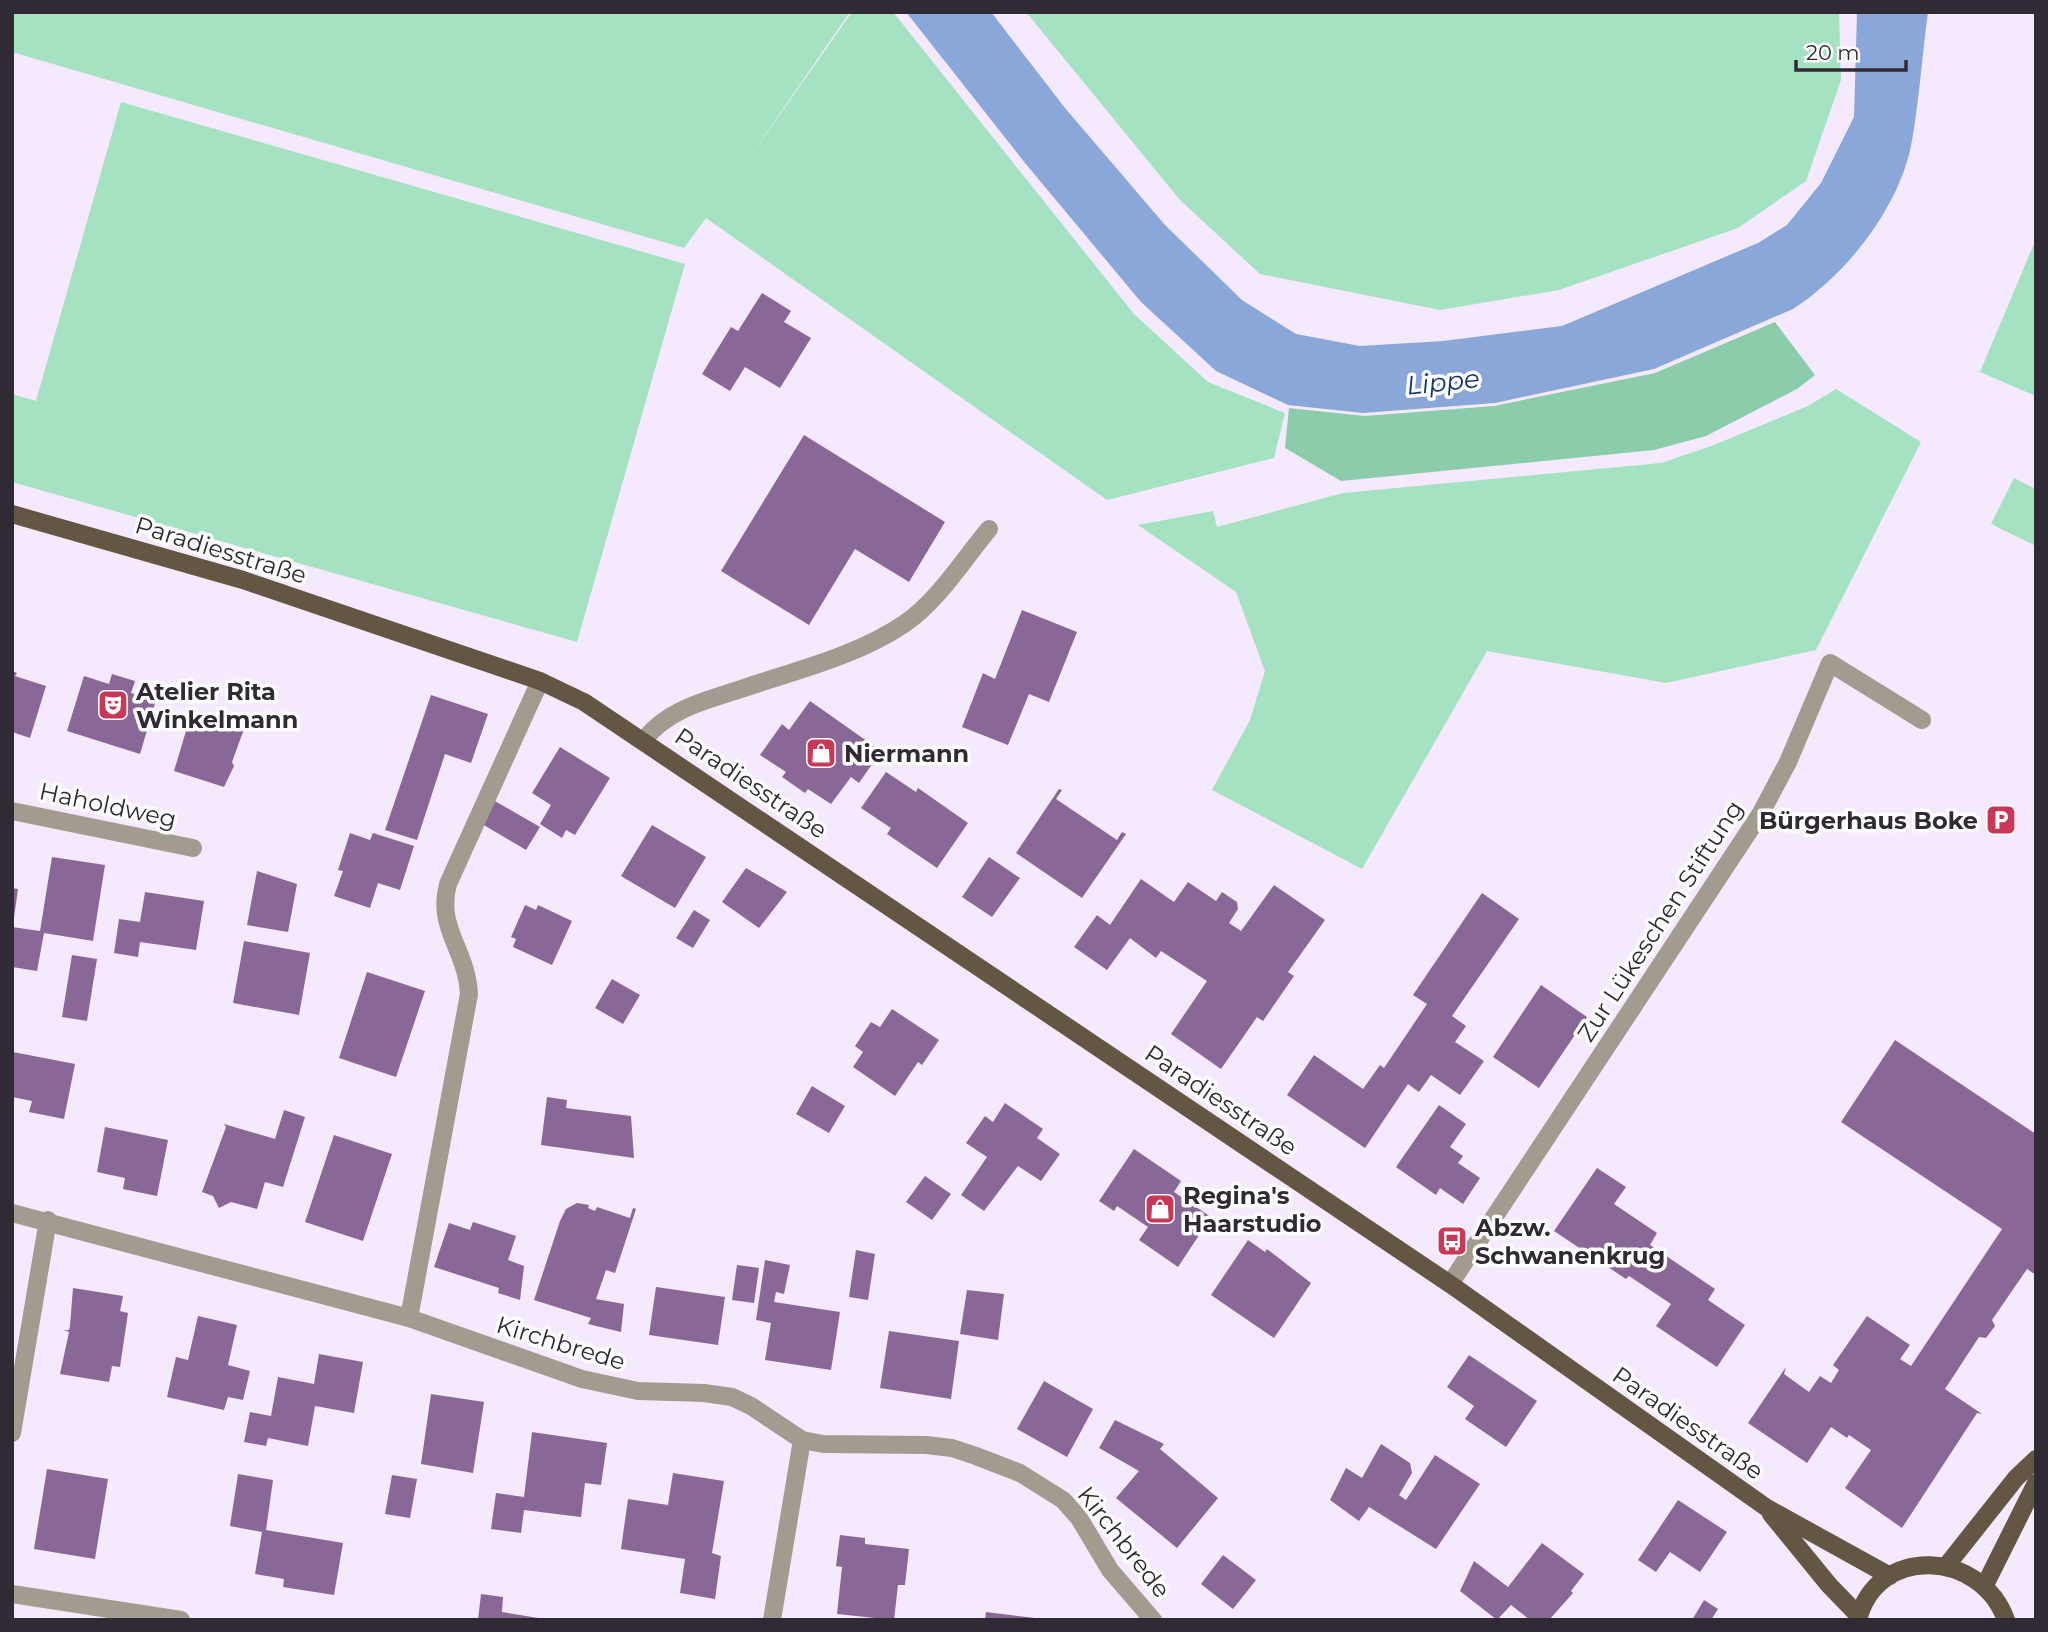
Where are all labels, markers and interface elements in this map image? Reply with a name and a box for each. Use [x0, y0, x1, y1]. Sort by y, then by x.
scale bar [1796, 28, 1906, 72]
text: 20 m [1806, 40, 1860, 65]
water label: Lippe [1405, 362, 1481, 402]
street label: Paradiesstraße [132, 510, 310, 590]
place label: Atelier Rita Winkelmann [135, 677, 298, 734]
theatre icon: Atelier Rita Winkelmann [96, 688, 130, 722]
street label: Paradiesstraße [669, 721, 833, 845]
shop icon: Niermann [804, 736, 838, 770]
place label: Niermann [844, 739, 969, 768]
street label: Haholdweg [37, 776, 179, 834]
street label: Zur Lükeschen Stiftung [1571, 795, 1749, 1047]
parking icon: Bürgerhaus Boke [1984, 803, 2018, 837]
place label: Bürgerhaus Boke [1759, 806, 1978, 835]
street label: Paradiesstraße [1139, 1038, 1303, 1162]
place label: Regina's Haarstudio [1183, 1181, 1322, 1238]
shop icon: Regina's Haarstudio [1143, 1192, 1177, 1226]
place label: Abzw. Schwanenkrug [1474, 1213, 1665, 1270]
bus stop icon: Abzw. Schwanenkrug [1435, 1224, 1469, 1258]
street label: Kirchbrede [493, 1310, 629, 1376]
street label: Paradiesstraße [1607, 1360, 1769, 1486]
street label: Kirchbrede [1072, 1481, 1176, 1603]

